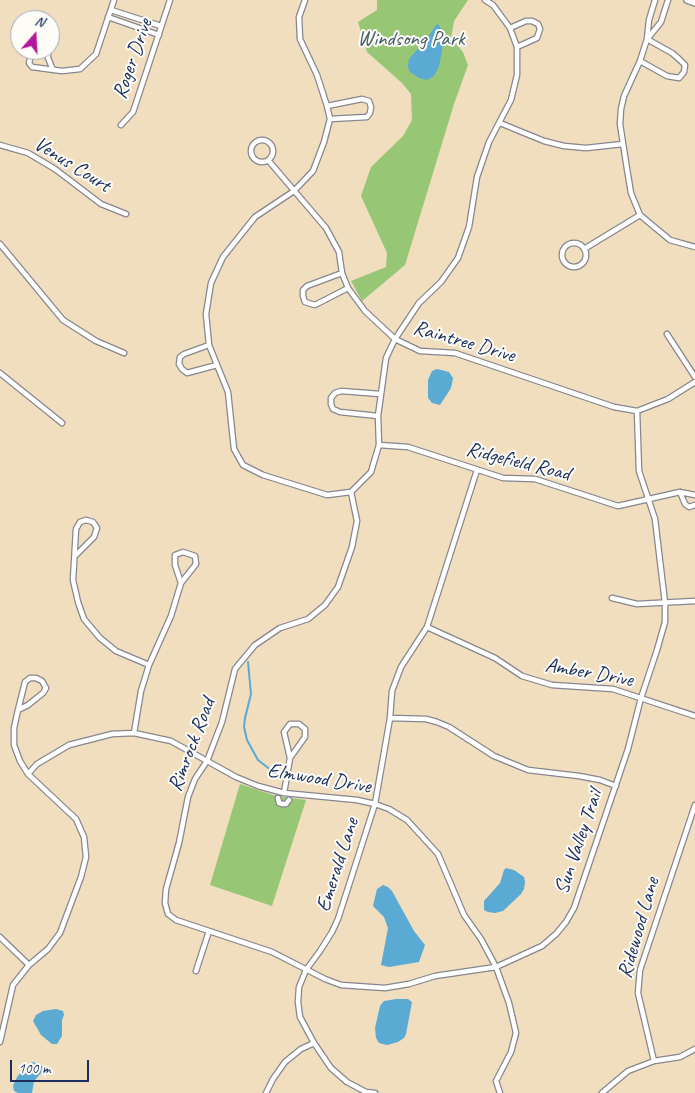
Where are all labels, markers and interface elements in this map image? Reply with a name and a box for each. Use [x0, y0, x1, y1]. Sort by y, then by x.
north arrow [10, 10, 60, 60]
text: N [33, 12, 47, 31]
street label: Roger Drive [108, 16, 158, 102]
park label: Windsong Park [357, 26, 465, 52]
street label: Venus Court [29, 132, 115, 198]
street label: Raintree Drive [410, 315, 518, 369]
street label: Ridgefield Road [463, 437, 573, 487]
street label: Amber Drive [543, 653, 635, 693]
street label: Rimrock Road [163, 695, 221, 795]
street label: Elmwood Drive [266, 758, 372, 800]
street label: Sun Valley Trail [549, 787, 609, 897]
street label: Emerald Lane [311, 815, 365, 915]
street label: Ridewood Lane [613, 875, 665, 981]
scale bar [12, 1050, 91, 1082]
text: 100 m [18, 1059, 50, 1078]

